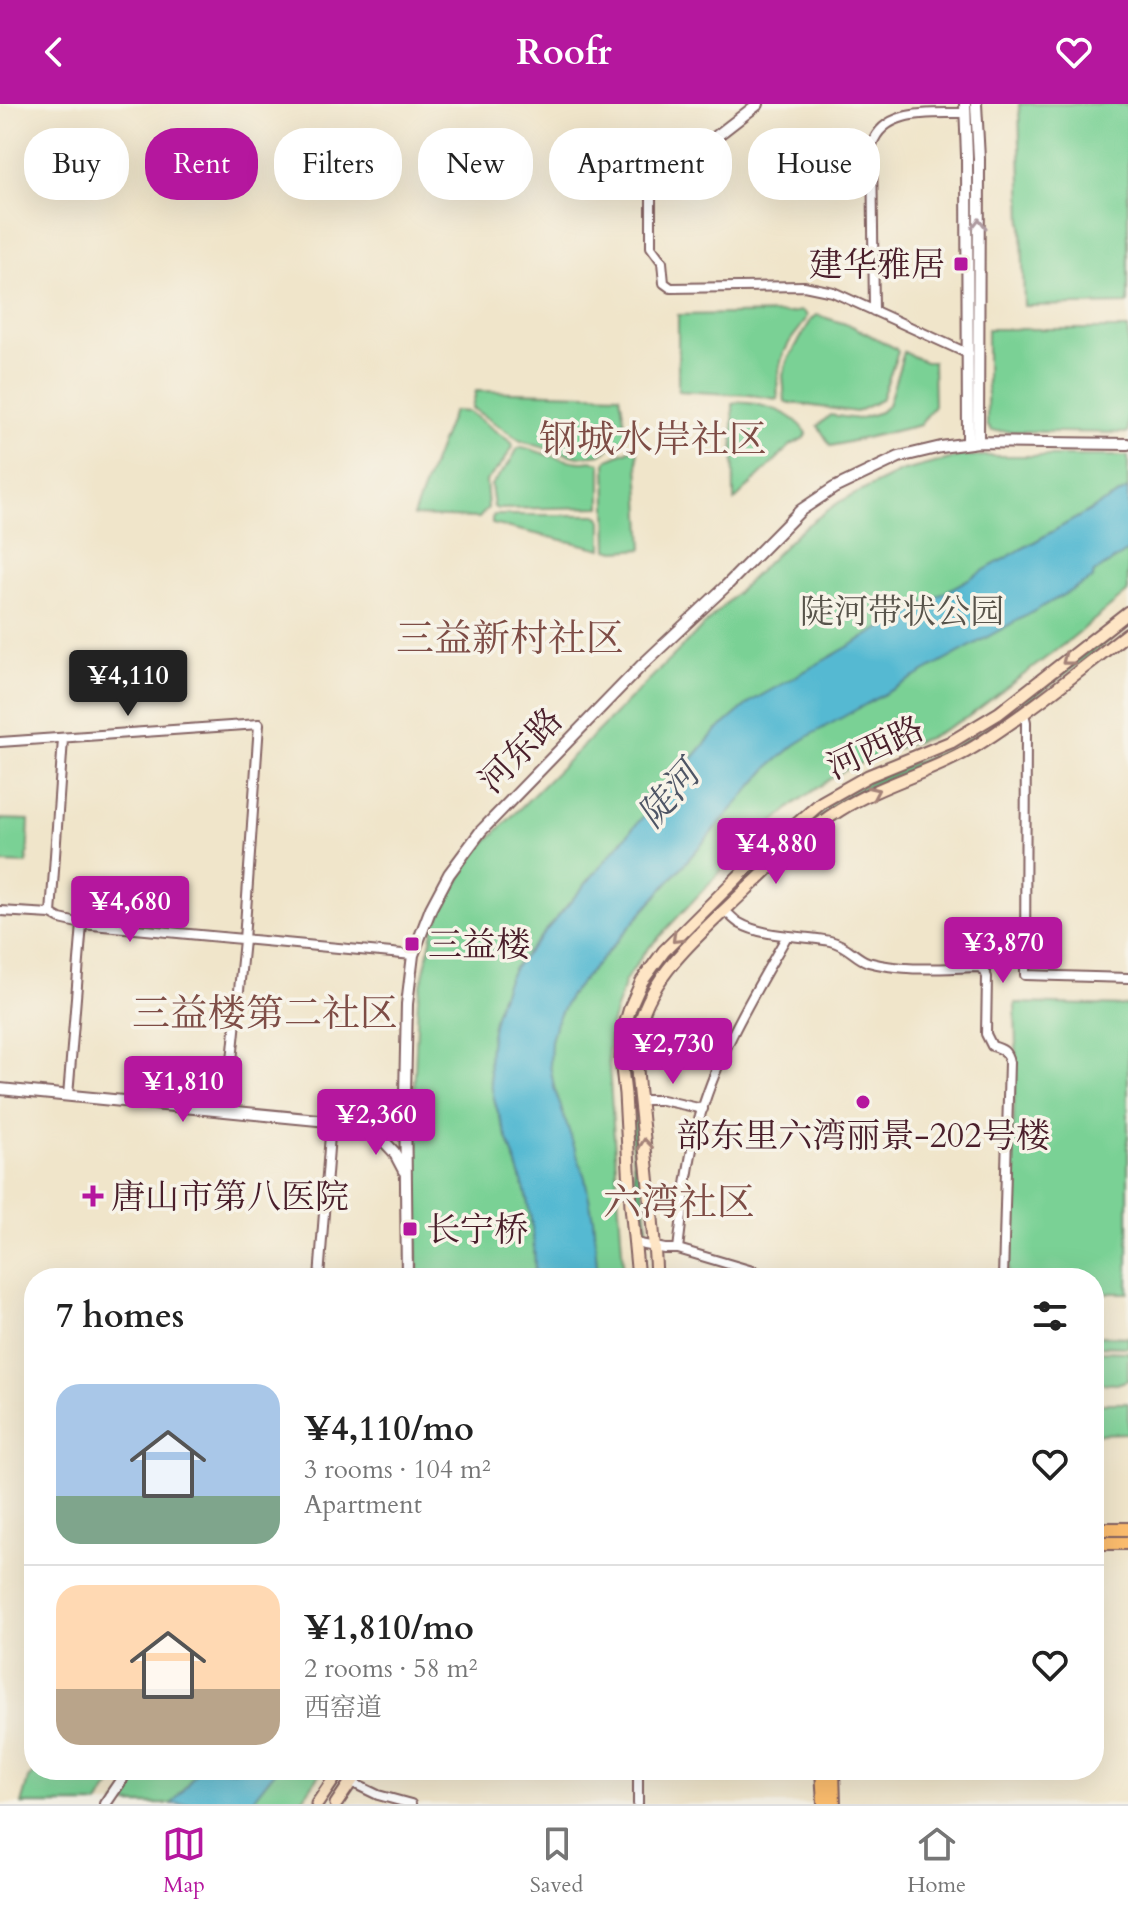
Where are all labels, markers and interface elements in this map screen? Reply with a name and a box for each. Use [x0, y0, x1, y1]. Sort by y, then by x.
text: Roofr [516, 28, 612, 77]
icon: back [32, 30, 76, 74]
icon: heart [1052, 30, 1096, 74]
chip: Buy [24, 128, 129, 200]
chip: Rent [145, 128, 258, 200]
chip: Filters [274, 128, 402, 200]
chip: New [418, 128, 533, 200]
chip: Apartment [549, 128, 732, 200]
chip: House [748, 128, 880, 200]
one-way arrow [970, 217, 988, 230]
place label: 建华雅居 [809, 242, 945, 288]
marker: 建华雅居 [952, 255, 970, 273]
district label: 钢城水岸社区 [539, 414, 767, 466]
park label: 陡河带状公园 [800, 589, 1004, 635]
district label: 三益新村社区 [396, 613, 624, 665]
pin: ¥4,110 [63, 650, 193, 718]
one-way arrow [1062, 650, 1076, 665]
text: ¥4,110 [87, 658, 169, 693]
street label: 河东路 [469, 698, 573, 803]
street label: 河西路 [819, 706, 931, 790]
water label: 陡河 [627, 747, 715, 838]
one-way arrow [866, 786, 881, 802]
pin: ¥4,880 [711, 818, 841, 886]
text: ¥4,880 [735, 826, 817, 861]
pin: ¥4,680 [65, 876, 195, 944]
text: ¥4,680 [89, 884, 171, 919]
pin: ¥3,870 [938, 917, 1068, 985]
place label: 三益楼 [428, 922, 530, 968]
text: ¥3,870 [962, 925, 1044, 960]
one-way arrow [672, 929, 686, 944]
marker: 三益楼 [403, 935, 421, 953]
district label: 三益楼第二社区 [132, 988, 398, 1040]
pin: ¥2,730 [608, 1018, 738, 1086]
text: ¥2,730 [632, 1026, 714, 1061]
pin: ¥1,810 [118, 1056, 248, 1124]
text: ¥1,810 [142, 1064, 224, 1099]
pin: ¥2,360 [311, 1089, 441, 1157]
marker: 部东里六湾丽景-202号楼 [854, 1093, 872, 1111]
text: ¥2,360 [335, 1097, 417, 1132]
place label: 部东里六湾丽景-202号楼 [676, 1113, 1050, 1159]
one-way arrow [636, 1138, 653, 1151]
place label: 唐山市第八医院 [111, 1174, 349, 1220]
district label: 六湾社区 [603, 1177, 755, 1229]
marker: 唐山市第八医院 [82, 1185, 104, 1207]
place label: 长宁桥 [426, 1207, 528, 1253]
marker: 长宁桥 [401, 1220, 419, 1238]
text: 7 homes [56, 1293, 184, 1339]
icon: filters [1028, 1294, 1072, 1338]
text: ¥4,110/mo [304, 1406, 474, 1452]
icon: home [120, 1416, 216, 1512]
icon: heart [1028, 1442, 1072, 1486]
text: 3 rooms · 104 m² [304, 1452, 491, 1487]
text: Apartment [304, 1487, 422, 1522]
text: ¥1,810/mo [304, 1605, 474, 1651]
icon: home [120, 1617, 216, 1713]
icon: heart [1028, 1643, 1072, 1687]
text: 2 rooms · 58 m² [304, 1651, 477, 1686]
text: 西窑道 [304, 1690, 382, 1725]
tab: Map [162, 1822, 206, 1900]
tab: Saved [530, 1822, 583, 1900]
tab: Home [907, 1822, 966, 1900]

